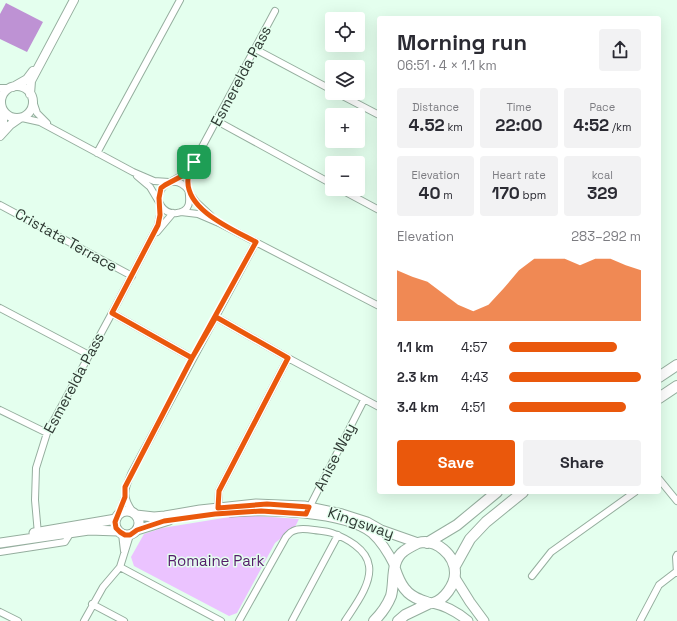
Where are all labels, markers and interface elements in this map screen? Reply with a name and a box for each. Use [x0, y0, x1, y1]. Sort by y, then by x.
map controls [325, 12, 365, 196]
button: locate [325, 12, 365, 52]
street label: Esmerelda Pass [206, 22, 275, 129]
text: Morning run [397, 28, 527, 56]
button: share [599, 29, 641, 71]
text: 06:51 · 4 × 1.1 km [397, 57, 497, 74]
button: layers [325, 60, 365, 100]
text: Distance [412, 100, 459, 114]
text: Time [506, 100, 532, 114]
text: Pace [589, 100, 615, 114]
button: + [325, 108, 365, 148]
text: 4.52 [409, 114, 445, 136]
text: 22:00 [495, 114, 543, 136]
text: 4:52 [573, 114, 609, 136]
text: km [445, 120, 463, 134]
text: /km [609, 120, 631, 134]
pin [177, 145, 211, 179]
icon: arrive [183, 151, 205, 173]
button: − [325, 156, 365, 196]
text: Elevation [412, 168, 460, 182]
text: Heart rate [492, 168, 546, 182]
text: kcal [592, 168, 613, 182]
text: 40 [419, 182, 440, 204]
text: 170 [492, 182, 520, 204]
text: 329 [587, 182, 618, 204]
text: m [440, 188, 453, 202]
text: bpm [520, 188, 546, 202]
street label: Cristata Terrace [12, 204, 121, 276]
text: Elevation [397, 228, 454, 245]
text: 283–292 m [571, 228, 641, 245]
street label: Esmerelda Pass [39, 329, 108, 436]
text: 1.1 km [397, 339, 434, 356]
text: 4:57 [461, 339, 487, 356]
text: 2.3 km [397, 369, 438, 386]
text: 4:43 [461, 369, 488, 386]
text: 3.4 km [397, 399, 439, 416]
text: 4:51 [461, 399, 485, 416]
street label: Anise Way [309, 420, 360, 494]
button: Save [397, 440, 515, 486]
button: Share [523, 440, 641, 486]
street label: Kingsway [325, 502, 397, 543]
park label: Romaine Park [167, 551, 265, 570]

